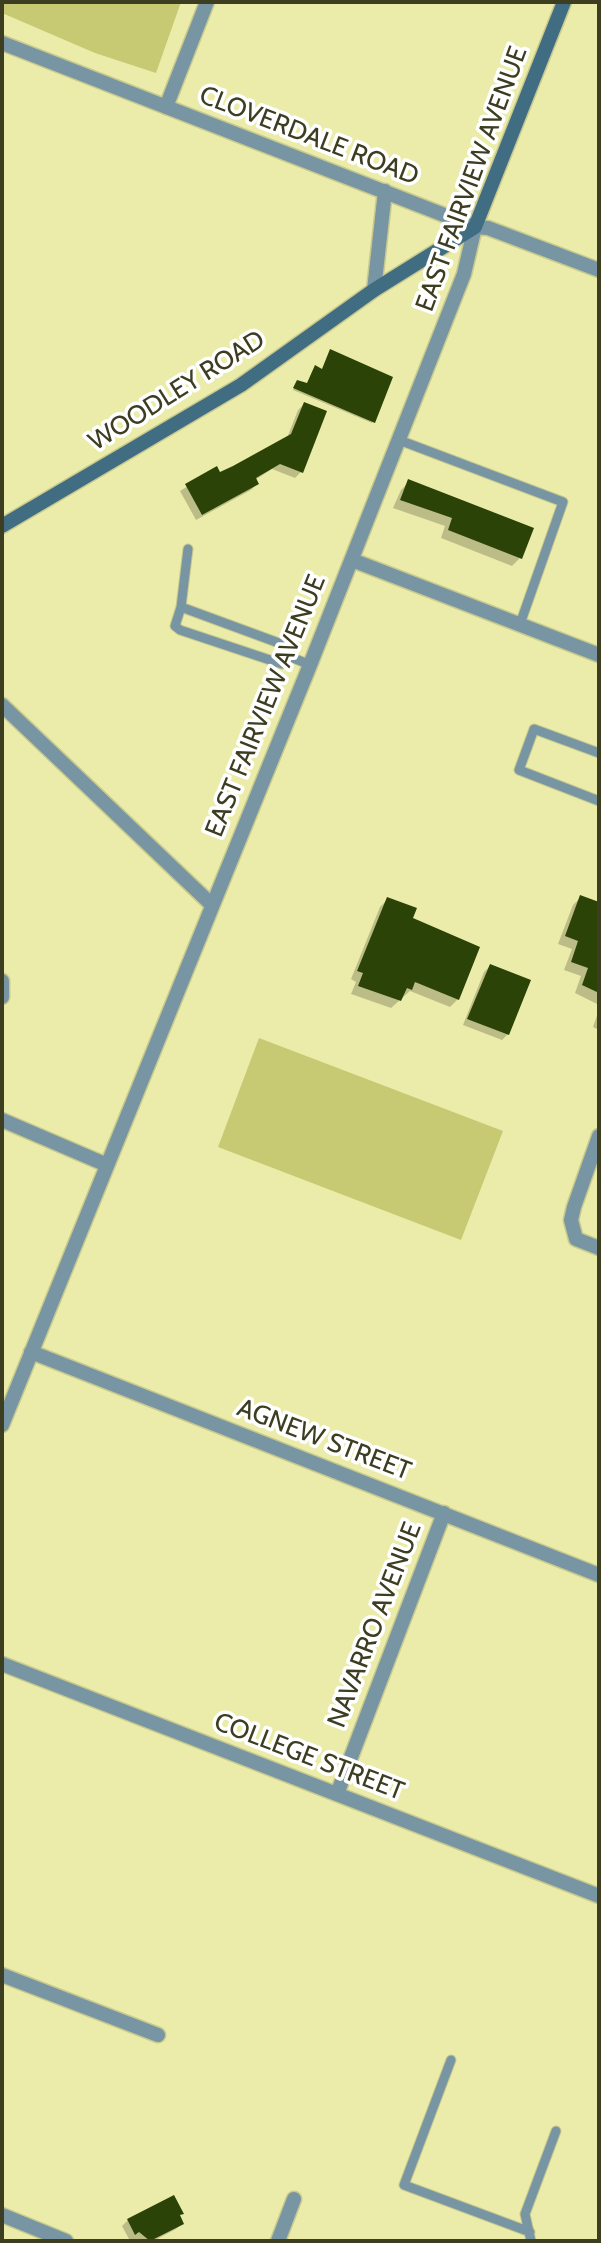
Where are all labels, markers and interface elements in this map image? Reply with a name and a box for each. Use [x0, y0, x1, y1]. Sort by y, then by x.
street label: EAST FAIRVIEW AVENUE [410, 42, 534, 316]
street label: CLOVERDALE ROAD [195, 80, 423, 192]
street label: WOODLEY ROAD [83, 324, 271, 458]
street label: EAST FAIRVIEW AVENUE [199, 571, 333, 841]
street label: AGNEW STREET [233, 1393, 415, 1487]
street label: NAVARRO AVENUE [321, 1518, 429, 1732]
street label: COLLEGE STREET [210, 1706, 408, 1808]

